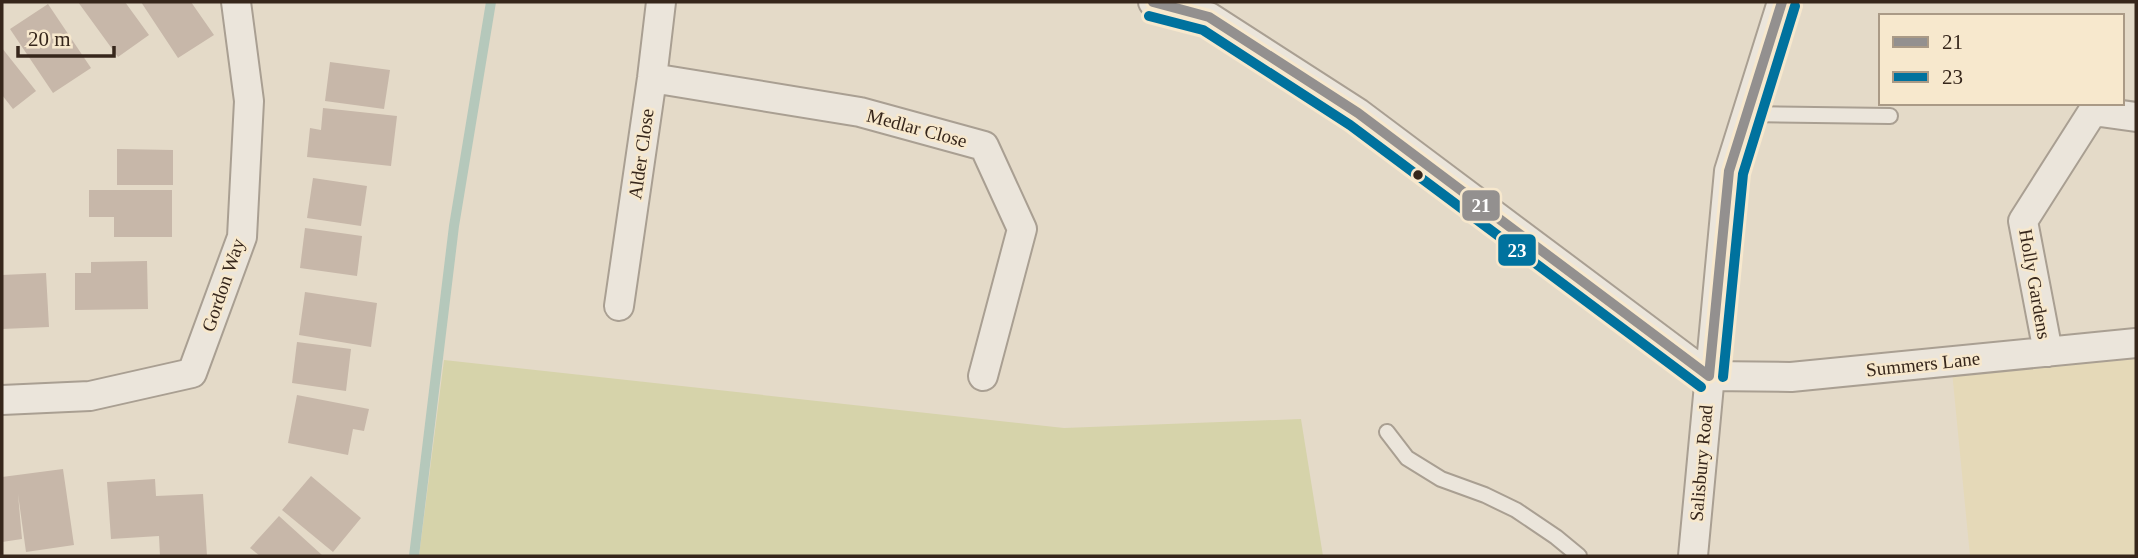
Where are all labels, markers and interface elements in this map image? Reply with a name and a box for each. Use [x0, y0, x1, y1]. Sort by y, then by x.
scale bar [18, 14, 114, 58]
legend [1879, 14, 2124, 105]
text: 20 m [28, 27, 71, 51]
text: 21 [1942, 30, 1963, 54]
text: 23 [1942, 65, 1963, 89]
street label: Medlar Close [865, 105, 969, 151]
street label: Alder Close [624, 107, 658, 201]
unlabelled marker [1411, 168, 1425, 182]
line badge: 21 [1461, 189, 1501, 222]
text: 21 [1472, 195, 1491, 216]
street label: Holly Gardens [2015, 227, 2055, 341]
line badge: 23 [1497, 233, 1537, 267]
street label: Gordon Way [197, 235, 249, 334]
text: 23 [1508, 240, 1527, 261]
street label: Summers Lane [1865, 348, 1981, 380]
street label: Salisbury Road [1685, 403, 1717, 522]

